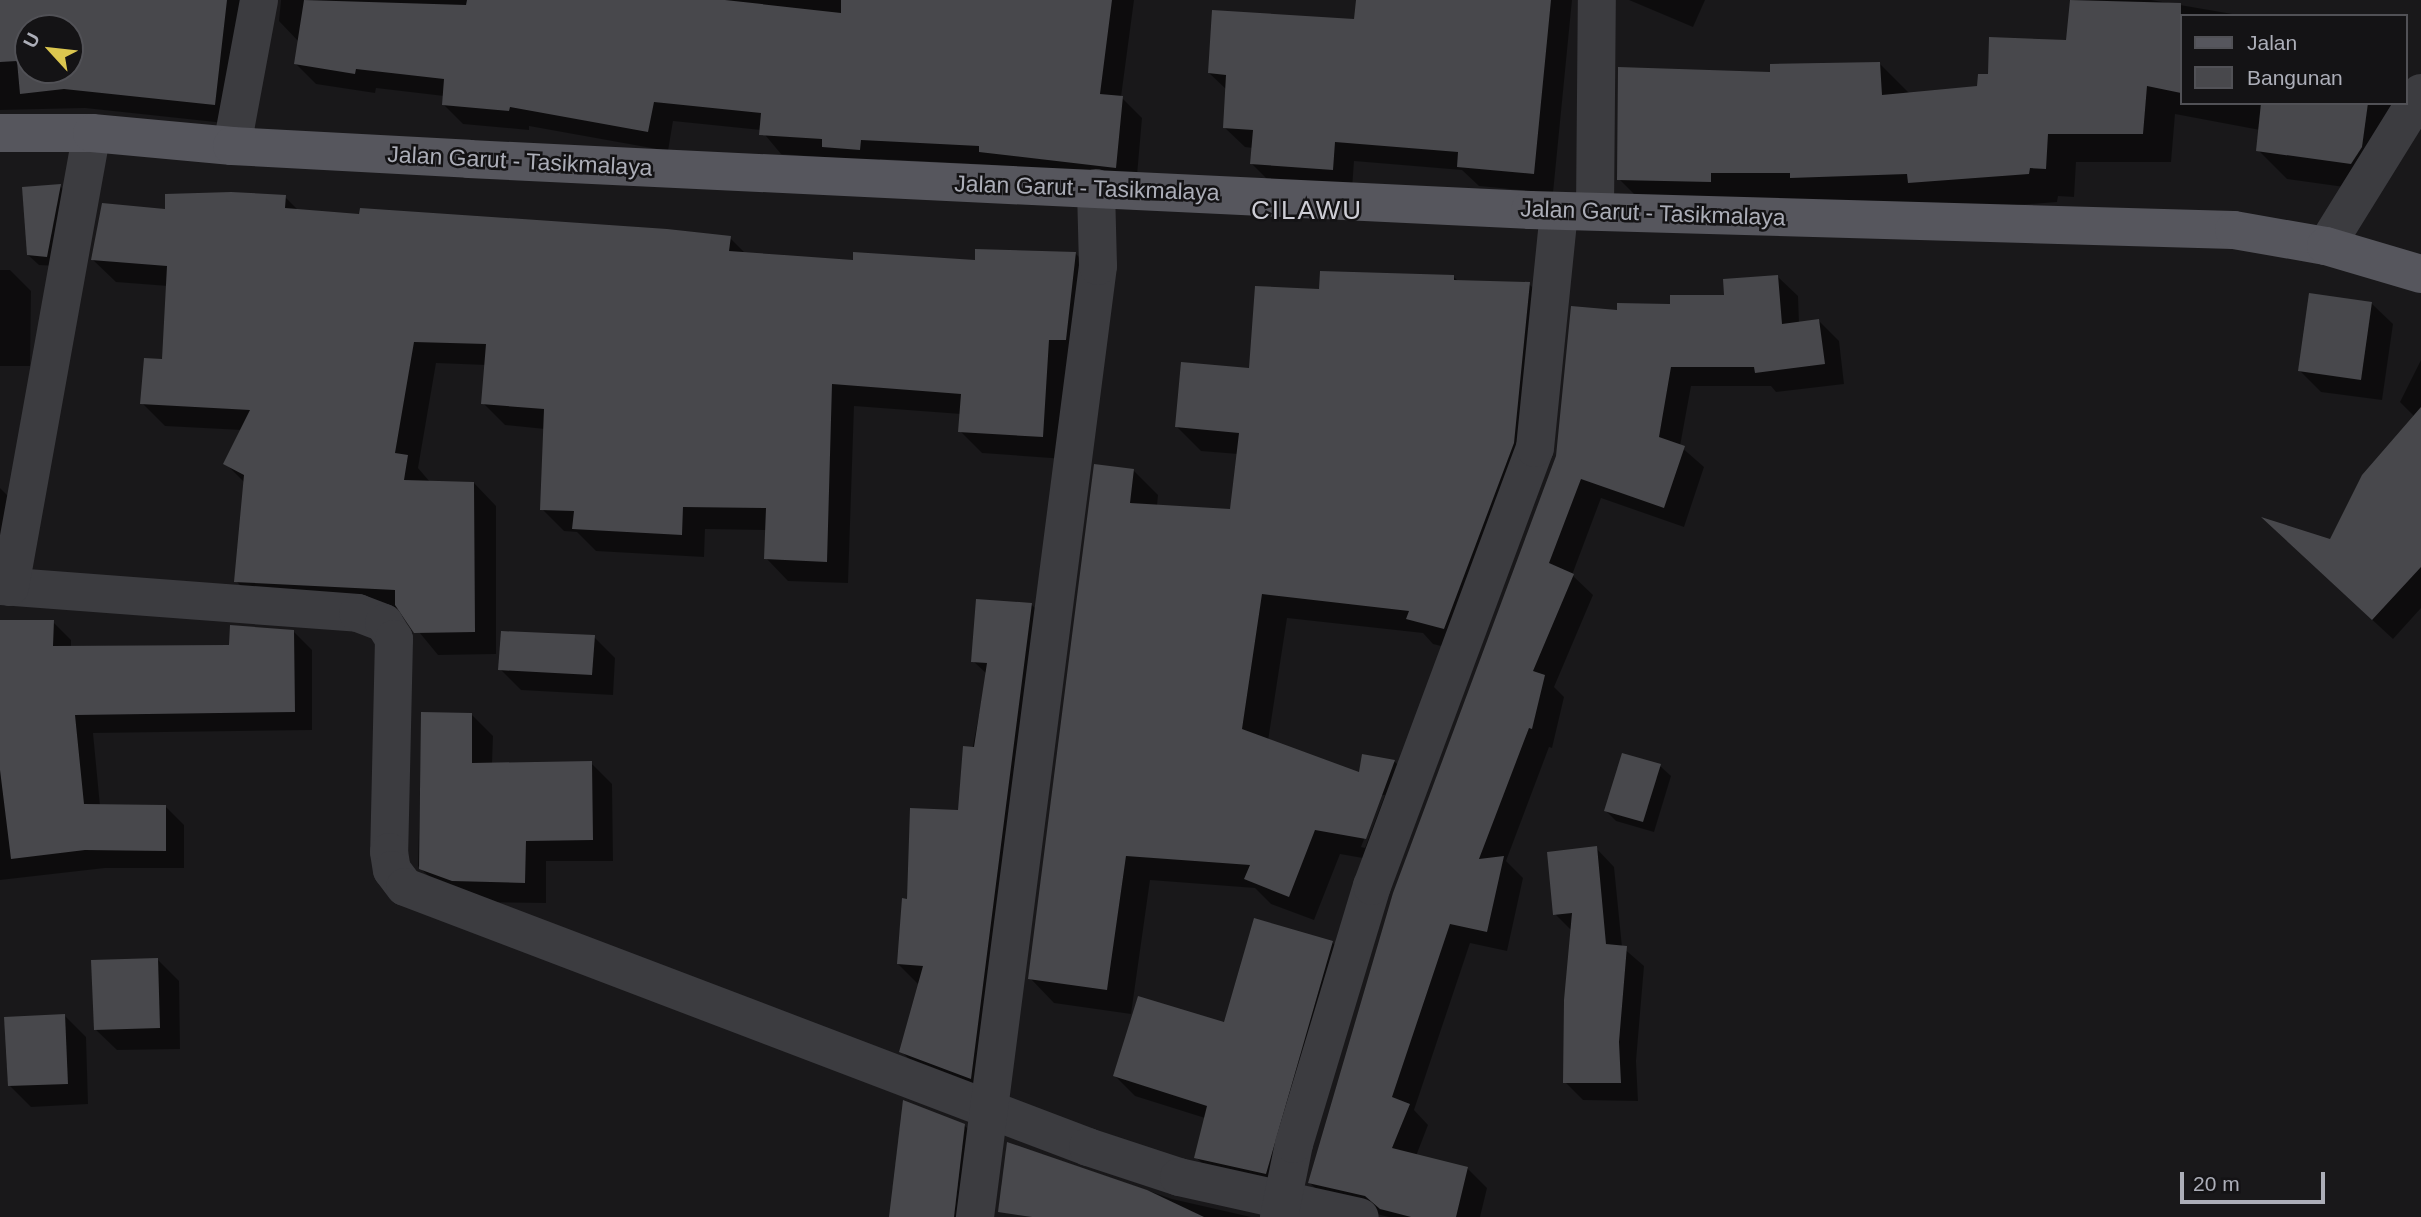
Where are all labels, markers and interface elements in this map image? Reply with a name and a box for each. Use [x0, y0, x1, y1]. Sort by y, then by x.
north arrow [14, 14, 84, 84]
legend [2180, 14, 2407, 105]
text: U [19, 29, 44, 51]
text: Jalan [2247, 31, 2297, 54]
text: Bangunan [2247, 66, 2343, 89]
street label: Jalan Garut - Tasikmalaya [387, 140, 653, 182]
street label: Jalan Garut - Tasikmalaya [954, 170, 1220, 206]
district label: CILAWU [1252, 195, 1362, 227]
street label: Jalan Garut - Tasikmalaya [1520, 195, 1786, 231]
scale bar [2183, 1158, 2328, 1202]
text: 20 m [2193, 1172, 2240, 1195]

